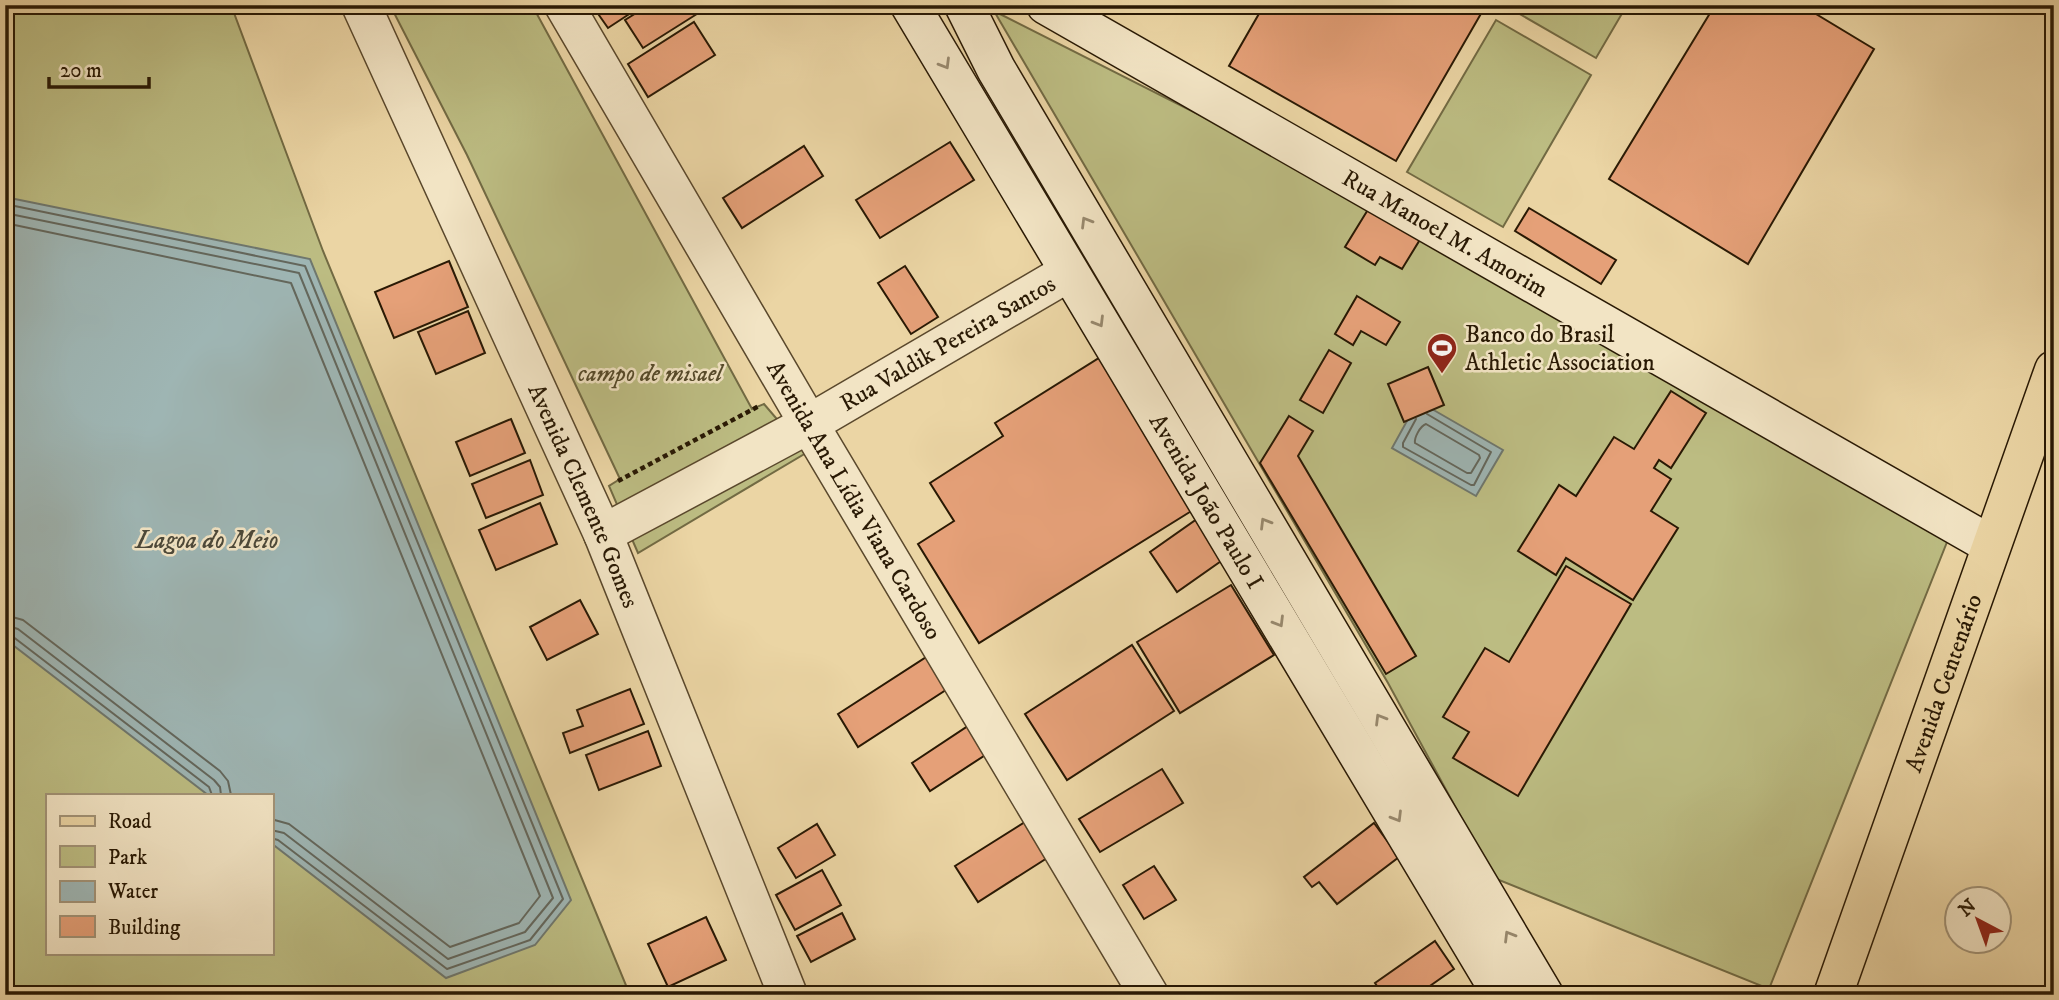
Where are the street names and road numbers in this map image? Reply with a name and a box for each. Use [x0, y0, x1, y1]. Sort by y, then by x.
street label: Rua Manoel M. Amorim [1337, 163, 1553, 305]
street label: Rua Valdik Pereira Santos [835, 269, 1061, 419]
street label: Avenida Ana Lídia Viana Cardoso [759, 356, 948, 645]
street label: Avenida Clemente Gomes [520, 379, 645, 613]
street label: Avenida João Paulo I [1142, 409, 1270, 595]
street label: Avenida Centenário [1899, 590, 1990, 776]

